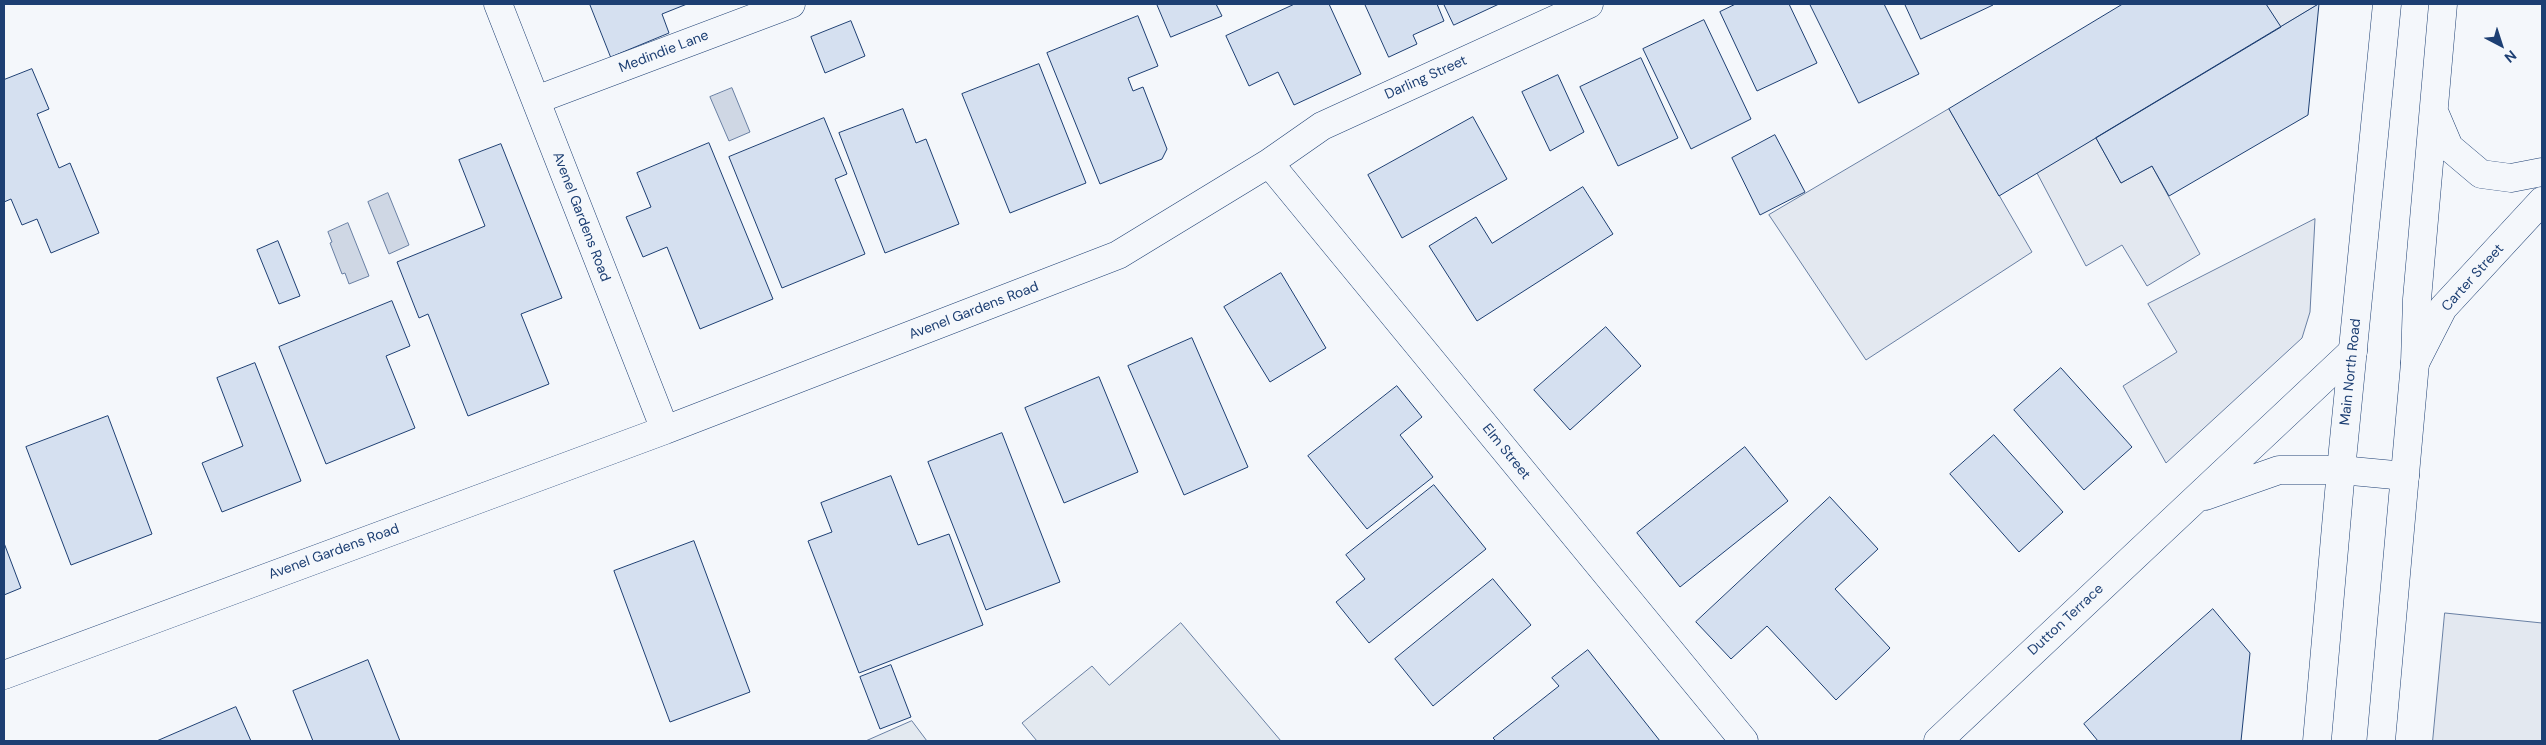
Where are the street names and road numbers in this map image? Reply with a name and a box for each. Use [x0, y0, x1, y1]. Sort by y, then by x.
street label: Medindie Lane [617, 27, 711, 77]
street label: Darling Street [1382, 52, 1470, 104]
street label: Avenel Gardens Road [548, 150, 614, 284]
street label: Carter Street [2438, 241, 2508, 315]
street label: Avenel Gardens Road [907, 278, 1041, 344]
street label: Main North Road [2337, 318, 2365, 426]
street label: Elm Street [1478, 421, 1534, 483]
street label: Avenel Gardens Road [266, 521, 402, 583]
street label: Dutton Terrace [2025, 581, 2107, 659]

